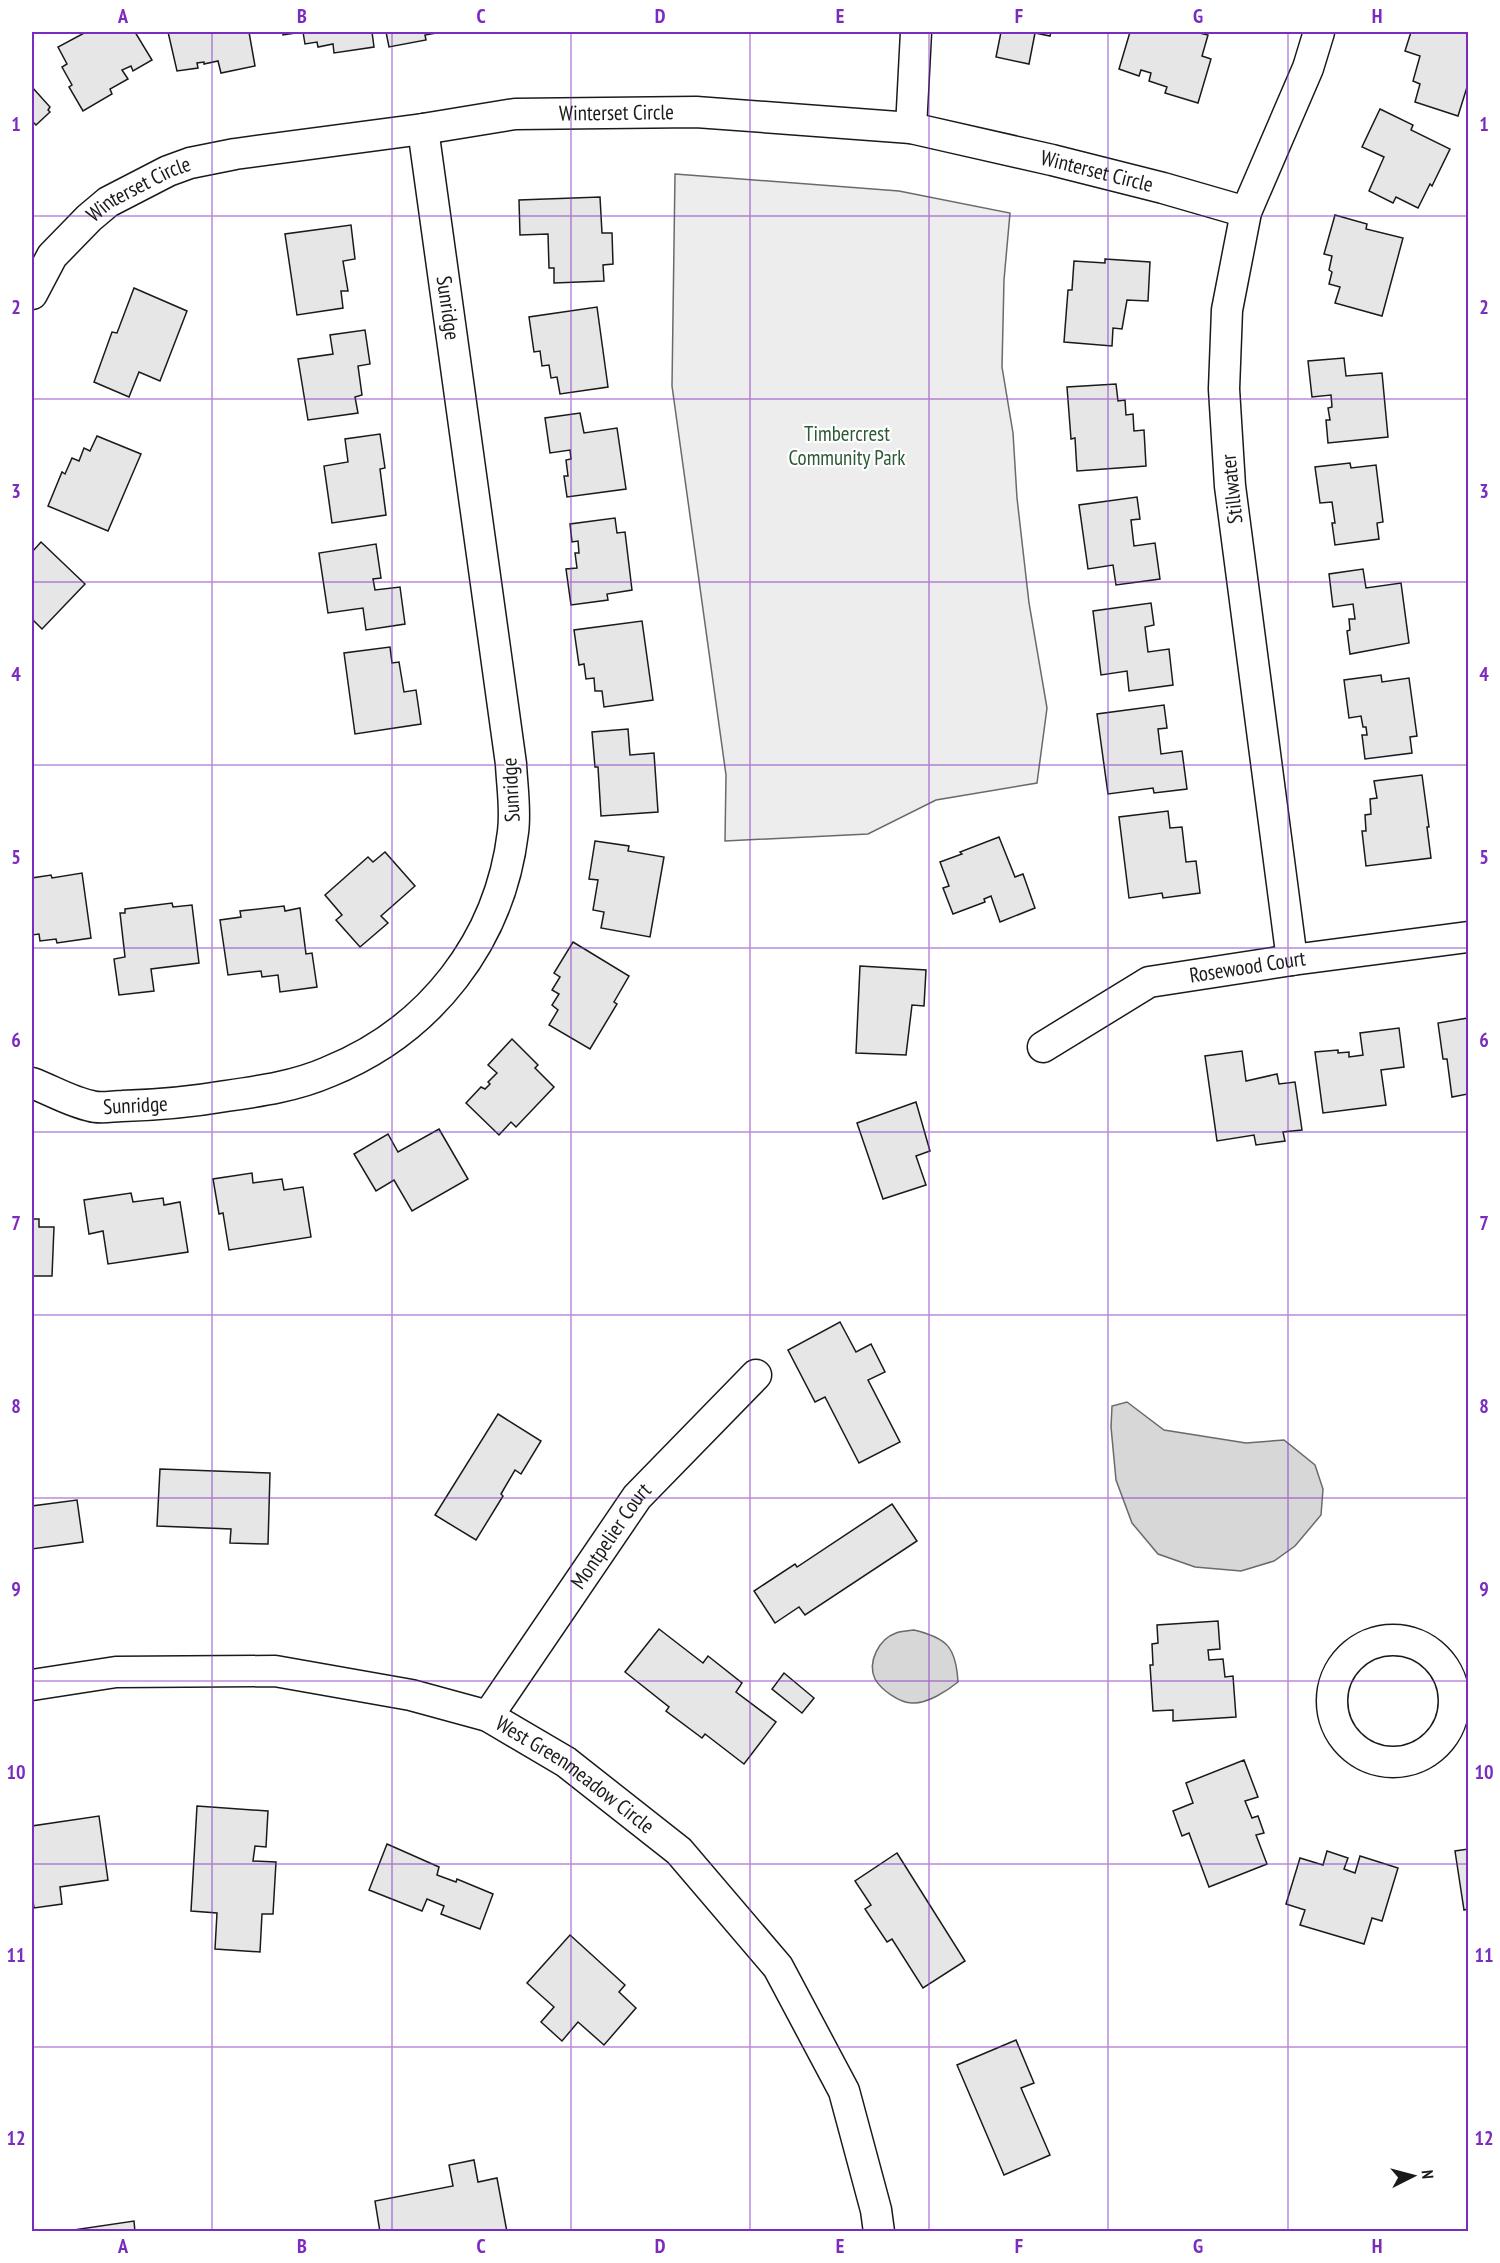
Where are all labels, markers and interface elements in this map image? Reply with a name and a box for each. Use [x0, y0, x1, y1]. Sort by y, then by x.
text: A [117, 3, 129, 29]
text: B [297, 3, 307, 29]
text: C [476, 3, 486, 29]
text: D [655, 3, 666, 29]
text: E [836, 3, 844, 29]
text: F [1015, 3, 1023, 29]
text: G [1193, 3, 1203, 29]
text: H [1372, 3, 1382, 29]
street label: Winterset Circle [559, 98, 674, 127]
text: 1 [11, 111, 21, 137]
text: 1 [1479, 111, 1489, 137]
street label: Winterset Circle [1038, 144, 1156, 198]
street label: Winterset Circle [80, 150, 194, 228]
street label: Sunridge [431, 274, 466, 342]
text: 2 [11, 294, 21, 320]
text: 2 [1479, 294, 1489, 320]
park label: Timbercrest Community Park [789, 420, 905, 471]
street label: Stillwater [1214, 453, 1249, 525]
text: 3 [11, 478, 21, 504]
text: 3 [1479, 478, 1489, 504]
text: 4 [11, 661, 21, 687]
text: 4 [1479, 661, 1489, 687]
street label: Sunridge [495, 757, 526, 823]
text: 5 [11, 844, 21, 870]
text: 5 [1479, 844, 1489, 870]
street label: Rosewood Court [1187, 944, 1307, 989]
text: 6 [11, 1027, 21, 1053]
text: 6 [1479, 1027, 1489, 1053]
street label: Sunridge [102, 1090, 169, 1120]
text: 7 [11, 1210, 21, 1236]
text: 7 [1479, 1210, 1489, 1236]
text: 8 [11, 1393, 21, 1419]
text: 8 [1479, 1393, 1489, 1419]
street label: Montpelier Court [564, 1477, 657, 1594]
text: 9 [11, 1576, 21, 1602]
text: 9 [1479, 1576, 1489, 1602]
street label: West Greenmeadow Circle [491, 1710, 660, 1839]
text: 10 [6, 1759, 26, 1785]
text: 10 [1474, 1759, 1494, 1785]
text: 11 [6, 1942, 26, 1968]
text: 11 [1474, 1942, 1494, 1968]
text: 12 [6, 2125, 26, 2151]
text: 12 [1474, 2125, 1494, 2151]
north arrow [1383, 2146, 1443, 2206]
text: N [1418, 2169, 1438, 2180]
text: A [117, 2233, 129, 2259]
text: B [297, 2233, 307, 2259]
text: C [476, 2233, 486, 2259]
text: D [655, 2233, 666, 2259]
text: E [836, 2233, 844, 2259]
text: F [1015, 2233, 1023, 2259]
text: G [1193, 2233, 1203, 2259]
text: H [1372, 2233, 1382, 2259]

